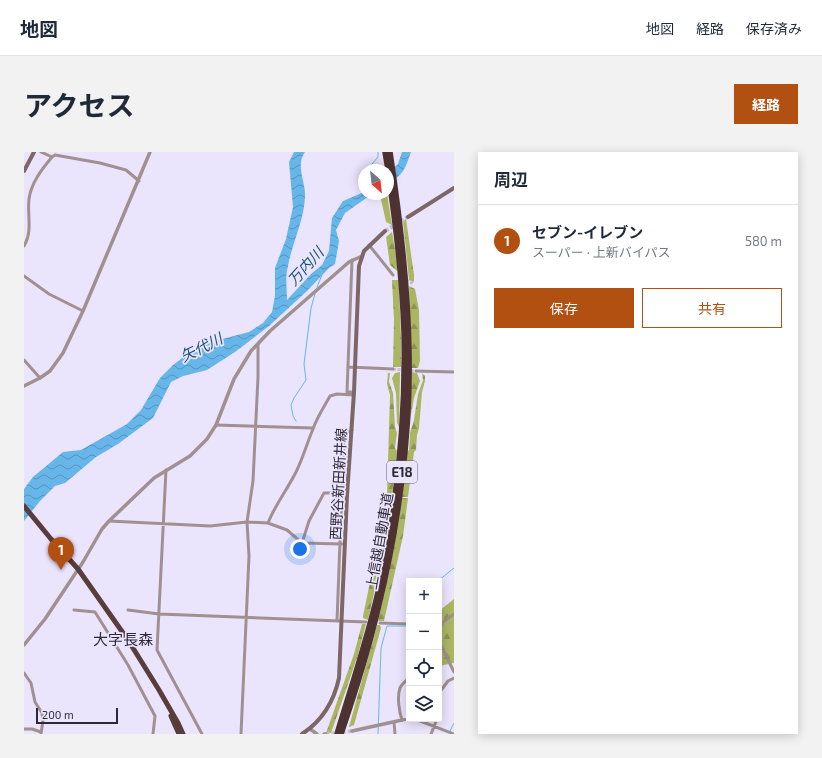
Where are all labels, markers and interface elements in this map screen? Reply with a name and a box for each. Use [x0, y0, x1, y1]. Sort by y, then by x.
text: 地図 [20, 17, 58, 40]
text: 地図 [646, 20, 674, 37]
text: 経路 [696, 20, 724, 37]
text: 保存済み [746, 20, 802, 37]
button: 経路 [734, 84, 798, 124]
text: アクセス [24, 88, 135, 122]
north arrow [358, 164, 394, 200]
text: 周辺 [494, 169, 528, 189]
text: セブン-イレブン [532, 223, 643, 241]
text: 1 [504, 233, 510, 249]
text: 580 m [745, 233, 782, 249]
water label: 万内川 [283, 242, 328, 289]
text: スーパー · 上新バイパス [532, 244, 670, 260]
button: 保存 [494, 288, 634, 328]
button: 共有 [642, 288, 782, 328]
water label: 矢代川 [177, 328, 227, 365]
street label: 西野谷新田新井線 [327, 428, 349, 540]
road number: E18 [387, 461, 417, 483]
street label: 上信越自動車道 [362, 491, 396, 591]
pin: 1 [48, 537, 74, 570]
your location [290, 539, 310, 559]
map controls [406, 578, 442, 722]
button: + [406, 578, 442, 614]
button: − [406, 614, 442, 650]
district label: 大字長森 [93, 630, 153, 648]
button: locate [406, 650, 442, 686]
button: layers [406, 686, 442, 722]
scale bar [36, 706, 118, 725]
text: 200 m [42, 708, 74, 721]

